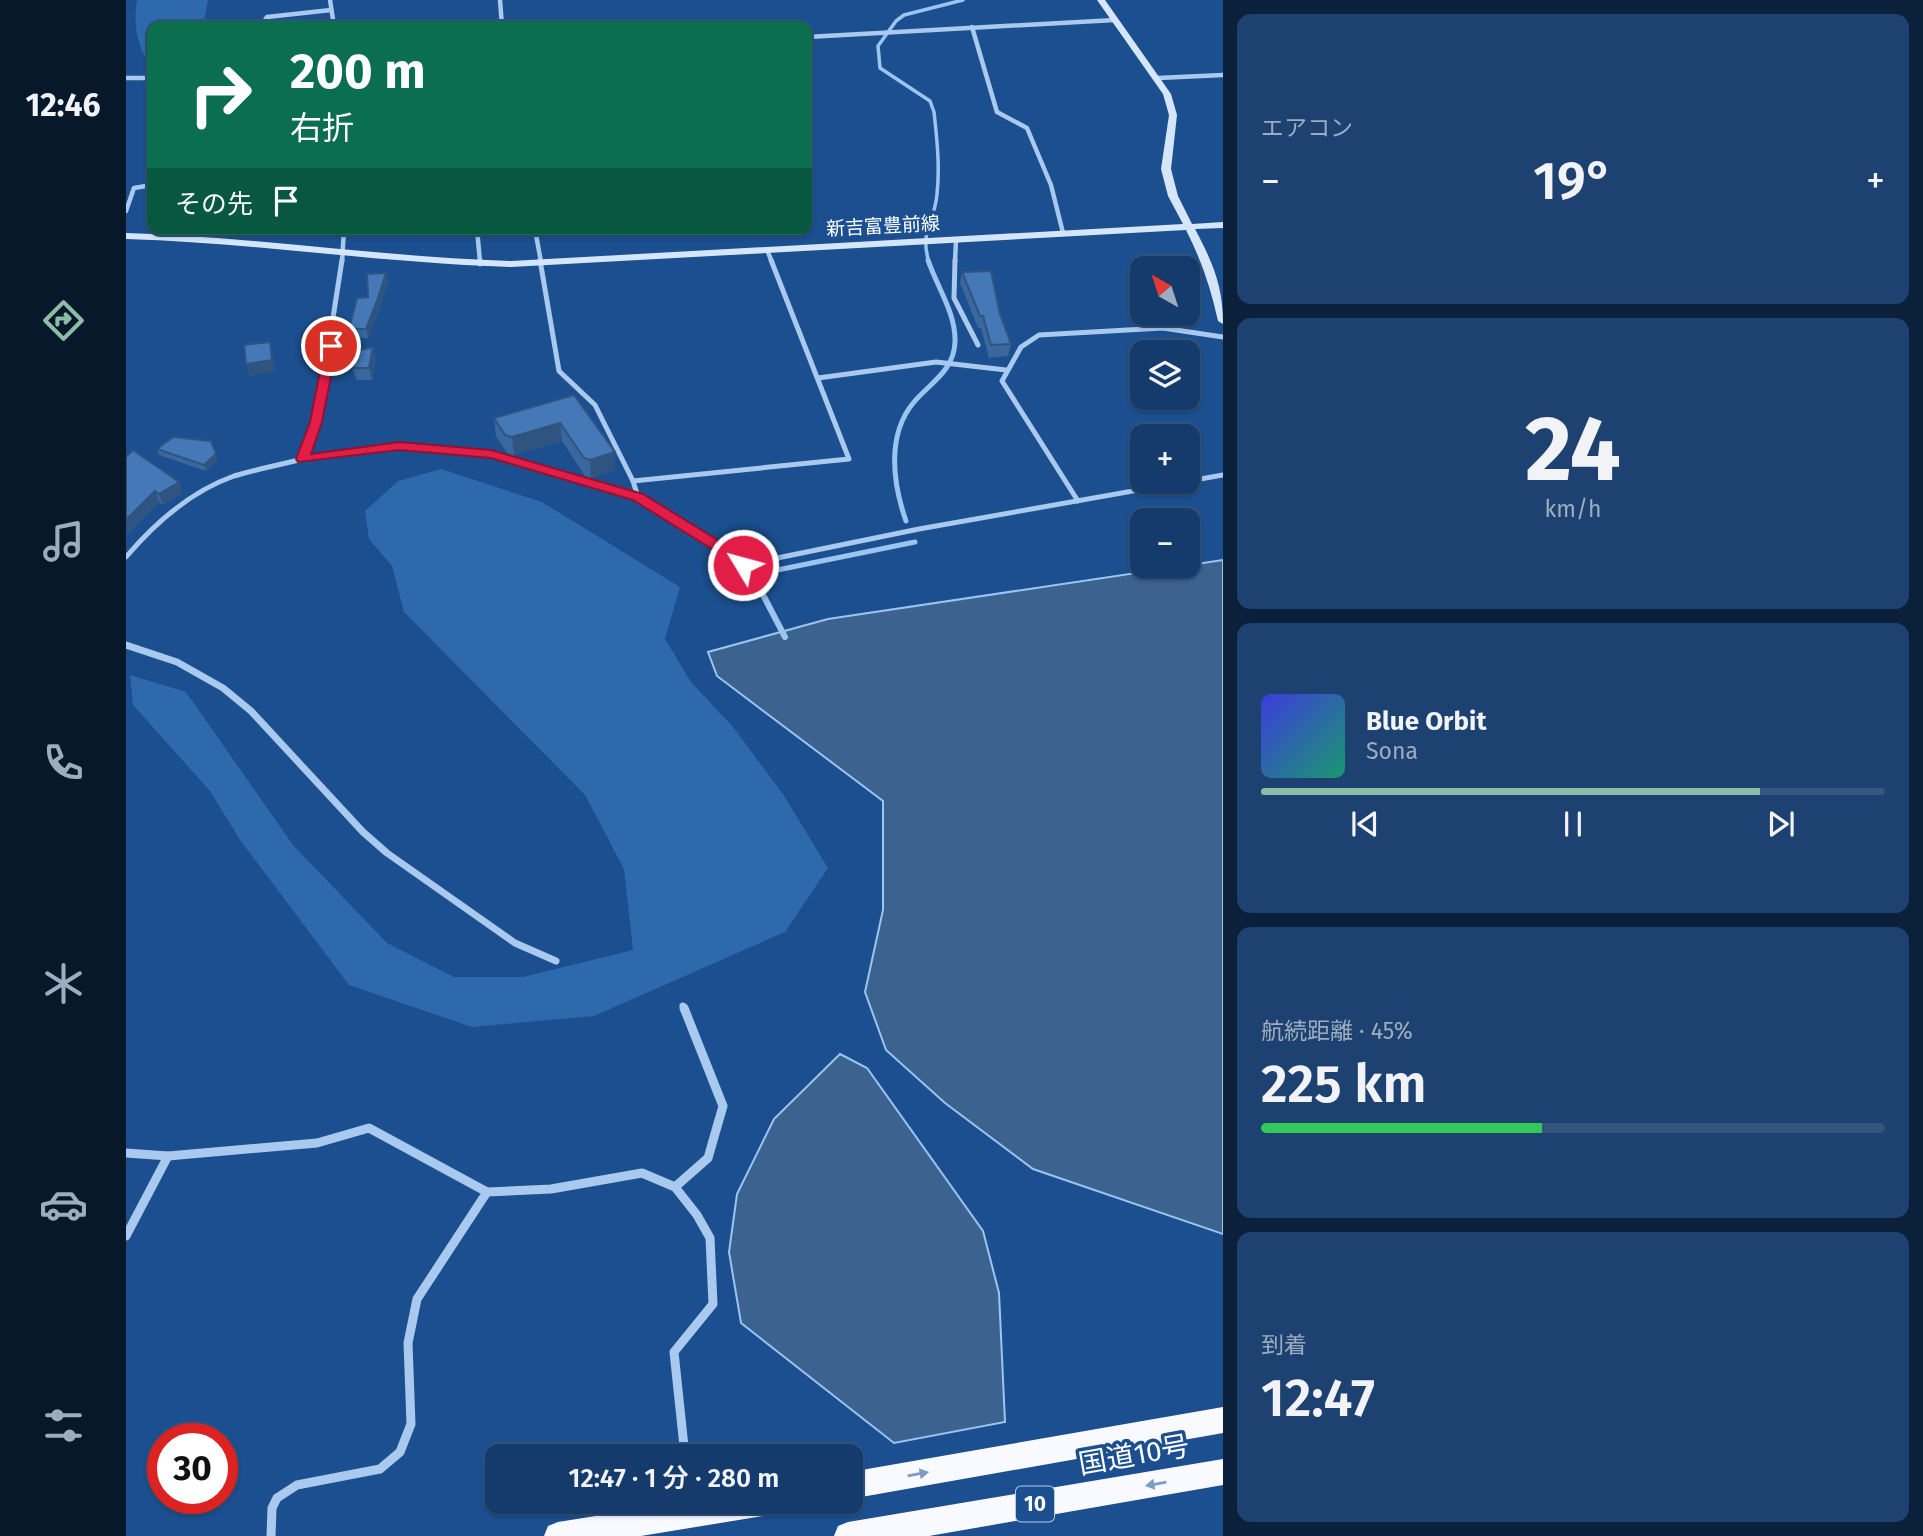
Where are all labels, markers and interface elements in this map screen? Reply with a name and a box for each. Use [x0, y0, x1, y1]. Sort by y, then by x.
text: 200 m [290, 42, 426, 101]
icon: right [175, 49, 266, 140]
text: 12:46 [25, 86, 101, 124]
text: 右折 [290, 109, 354, 147]
text: エアコン [1261, 114, 1353, 142]
text: 19° [1533, 150, 1613, 213]
text: − [1261, 158, 1280, 204]
text: + [1866, 158, 1885, 204]
icon: arrive [267, 182, 305, 220]
text: その先 [175, 189, 253, 220]
street label: 新吉富豊前線 [825, 212, 941, 240]
north arrow [1130, 256, 1200, 326]
map controls [1130, 256, 1200, 578]
icon: directions [39, 296, 88, 345]
pin [301, 316, 361, 376]
icon: arrive [312, 327, 350, 365]
button: layers [1130, 340, 1200, 410]
text: 24 [1525, 395, 1621, 504]
button: + [1130, 424, 1200, 494]
text: km/h [1545, 495, 1601, 523]
button: − [1130, 508, 1200, 578]
icon: music [39, 517, 88, 566]
position arrow [706, 528, 780, 602]
text: Blue Orbit [1366, 706, 1486, 737]
text: Sona [1366, 737, 1418, 765]
icon: phone [39, 738, 88, 787]
icon: previous [1346, 805, 1384, 843]
icon: pause [1554, 805, 1592, 843]
icon: next [1762, 805, 1800, 843]
icon: climate [39, 959, 88, 1008]
text: 航続距離 · 45% [1261, 1017, 1413, 1045]
text: 225 km [1261, 1053, 1427, 1116]
icon: car [39, 1180, 88, 1229]
text: 到着 [1261, 1331, 1307, 1359]
text: 12:47 [1261, 1367, 1375, 1430]
icon: filters [39, 1401, 88, 1450]
speed limit sign: 30 [147, 1423, 238, 1514]
street label: 国道10号 [1076, 1429, 1192, 1481]
text: 12:47 · 1 分 · 280 m [569, 1463, 779, 1494]
one-way arrow [907, 1468, 929, 1479]
one-way arrow [1145, 1479, 1167, 1490]
road number: 10 [1016, 1486, 1054, 1522]

